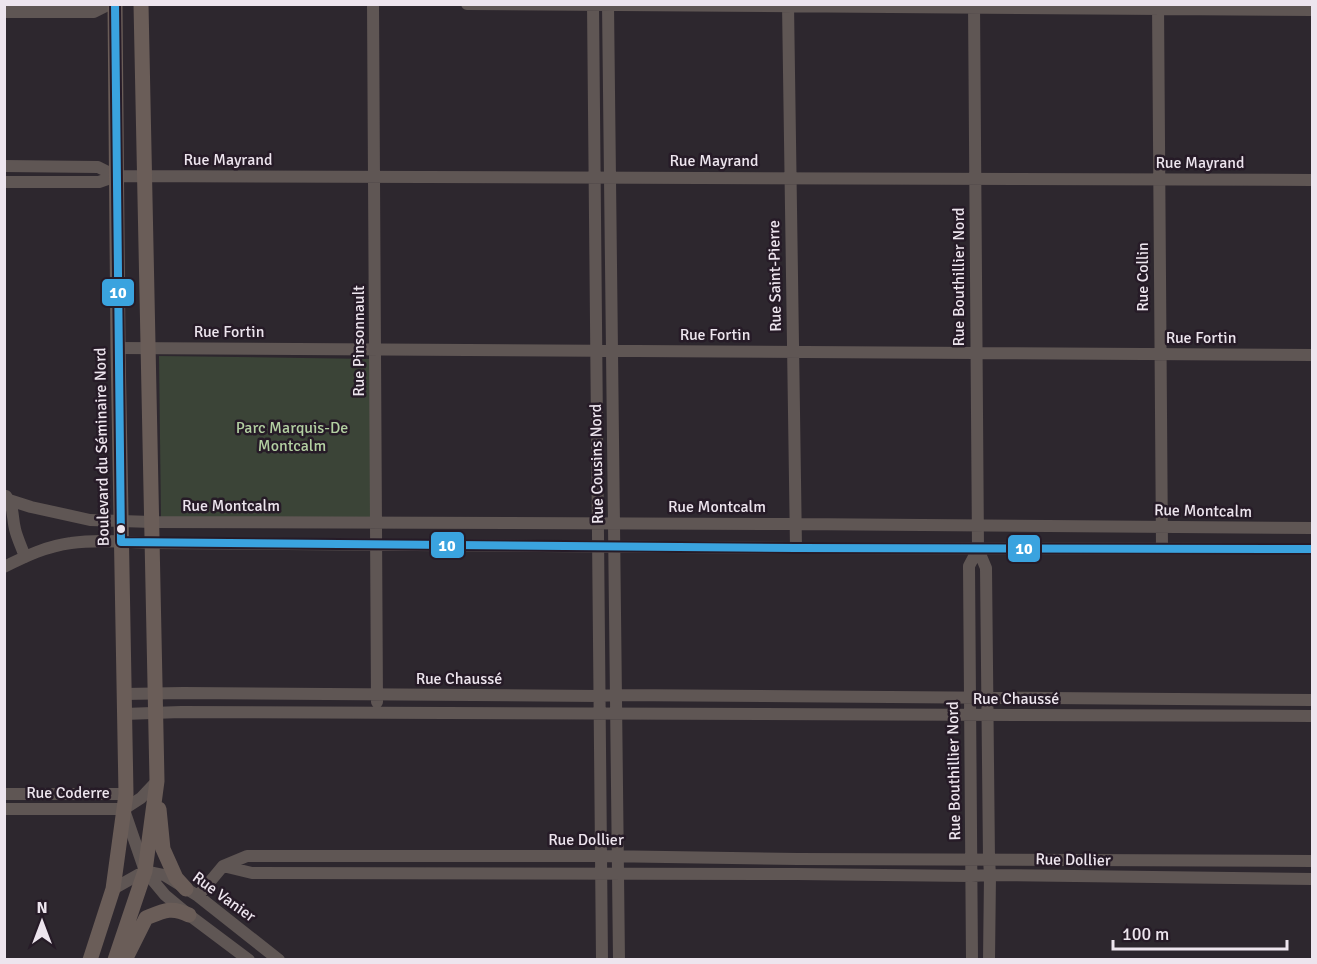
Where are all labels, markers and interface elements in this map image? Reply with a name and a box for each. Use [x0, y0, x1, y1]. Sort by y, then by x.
street label: Rue Mayrand [184, 150, 272, 170]
street label: Rue Mayrand [670, 151, 758, 171]
street label: Rue Mayrand [1156, 153, 1244, 173]
street label: Rue Bouthillier Nord [949, 207, 969, 347]
street label: Rue Saint-Pierre [764, 220, 786, 332]
street label: Rue Collin [1133, 242, 1153, 312]
line badge: 10 [101, 278, 135, 307]
text: 10 [109, 283, 127, 303]
street label: Rue Pinsonnault [349, 285, 369, 397]
street label: Rue Fortin [194, 322, 264, 342]
street label: Rue Fortin [680, 325, 750, 345]
street label: Rue Fortin [1166, 328, 1236, 348]
street label: Boulevard du Séminaire Nord [90, 347, 114, 547]
street label: Rue Cousins Nord [586, 404, 608, 524]
park label: Parc Marquis-De Montcalm [236, 418, 348, 456]
street label: Rue Montcalm [182, 496, 280, 516]
street label: Rue Montcalm [668, 497, 766, 517]
street label: Rue Montcalm [1154, 500, 1252, 522]
unlabelled marker [115, 523, 127, 535]
line badge: 10 [430, 531, 465, 559]
line badge: 10 [1007, 534, 1041, 563]
text: 10 [438, 536, 456, 556]
text: 10 [1015, 539, 1033, 559]
street label: Rue Chaussé [416, 669, 502, 689]
street label: Rue Chaussé [973, 689, 1059, 709]
street label: Rue Bouthillier Nord [943, 701, 965, 841]
street label: Rue Coderre [26, 783, 110, 803]
street label: Rue Dollier [548, 830, 624, 850]
street label: Rue Dollier [1035, 849, 1111, 871]
street label: Rue Vanier [189, 867, 260, 927]
north arrow [12, 892, 72, 952]
text: N [36, 898, 48, 918]
scale bar [1113, 913, 1287, 951]
text: 100 m [1122, 923, 1169, 945]

